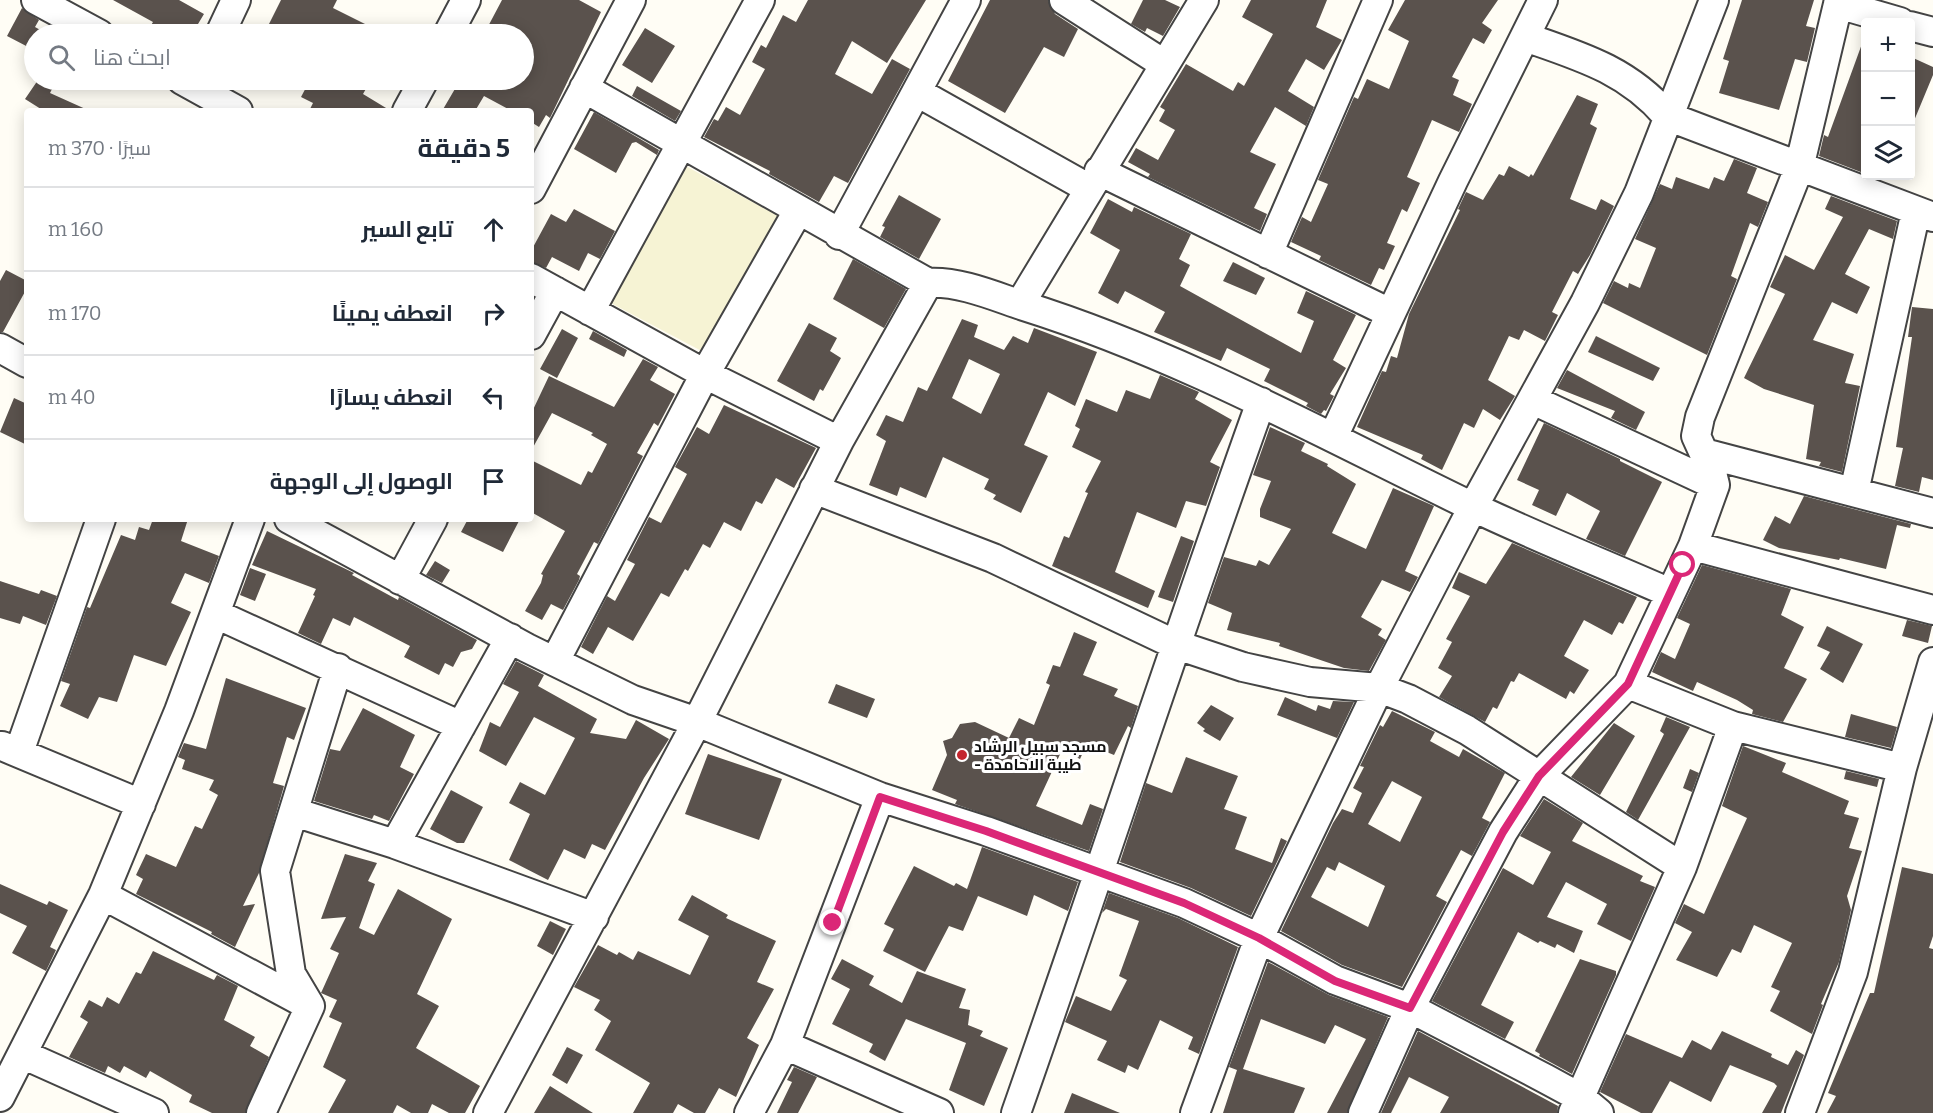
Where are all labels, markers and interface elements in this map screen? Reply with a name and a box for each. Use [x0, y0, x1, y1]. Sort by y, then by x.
map controls [1861, 18, 1915, 180]
button: + [1861, 18, 1915, 72]
search box [24, 24, 534, 90]
icon: search [45, 41, 78, 74]
text: ابحث هنا [93, 44, 171, 71]
button: − [1861, 72, 1915, 126]
button: layers [1861, 126, 1915, 180]
text: 5 دقيقة [418, 133, 510, 164]
text: سيرًا · 370 m [48, 136, 151, 160]
icon: ahead [477, 213, 510, 246]
text: تابع السير [362, 216, 453, 243]
text: 160 m [48, 217, 104, 241]
icon: right [477, 297, 510, 330]
text: انعطف يمينًا [332, 300, 453, 327]
text: 170 m [48, 301, 102, 325]
icon: left [477, 381, 510, 414]
text: انعطف يسارًا [329, 384, 453, 411]
text: 40 m [48, 385, 96, 409]
icon: arrive [477, 465, 510, 498]
text: الوصول إلى الوجهة [270, 468, 453, 495]
route start [1669, 551, 1695, 577]
place label: مسجد سبيل الرشاد - طيبة الاحامدة [974, 737, 1106, 774]
marker: مسجد سبيل الرشاد - طيبة الاحامدة [955, 748, 969, 762]
route end [819, 909, 845, 935]

